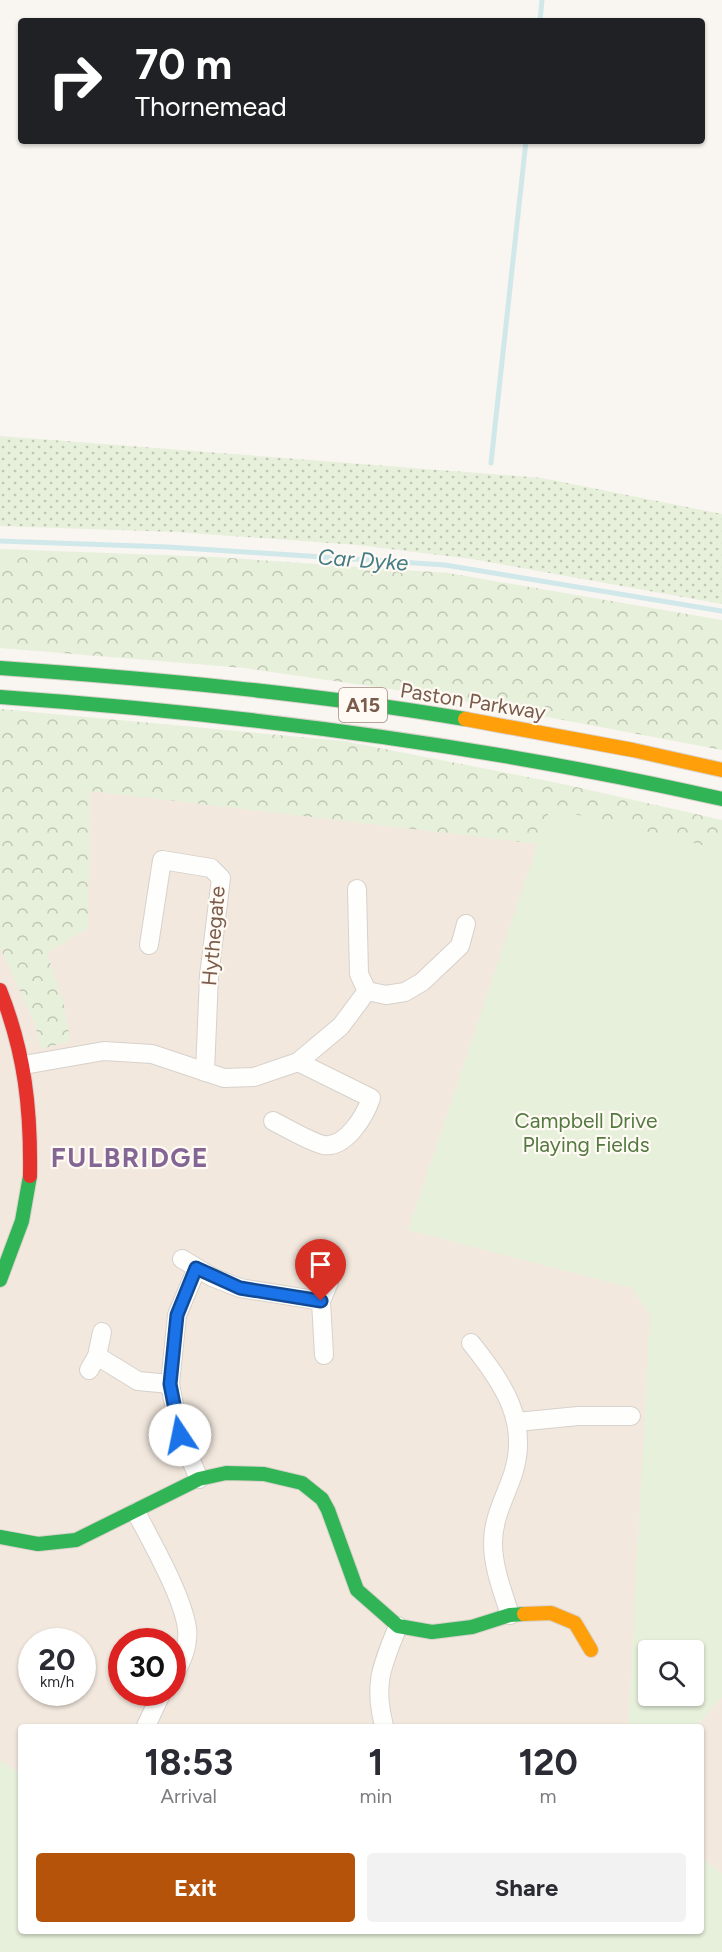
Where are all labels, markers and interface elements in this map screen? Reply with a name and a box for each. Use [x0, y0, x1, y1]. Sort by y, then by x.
text: 70 m [135, 39, 232, 90]
icon: right [36, 42, 114, 120]
text: Thornemead [135, 90, 287, 123]
water label: Car Dyke [317, 543, 409, 577]
street label: Paston Parkway [398, 677, 548, 725]
road number: A15 [339, 688, 387, 722]
street label: Hythegate [196, 885, 230, 987]
park label: Campbell Drive Playing Fields [515, 1108, 657, 1157]
district label: FULBRIDGE [51, 1141, 209, 1174]
pin [295, 1239, 346, 1301]
icon: arrive [304, 1248, 337, 1281]
position arrow [148, 1403, 212, 1467]
speed limit sign: 30 [108, 1628, 186, 1706]
map controls [638, 1640, 704, 1706]
button: search [638, 1640, 704, 1706]
text: 20 [39, 1641, 75, 1678]
text: km/h [40, 1673, 74, 1691]
text: 18:53 [144, 1741, 233, 1784]
text: 1 [368, 1741, 383, 1784]
text: 120 [518, 1741, 578, 1784]
text: Arrival [160, 1784, 217, 1808]
text: min [359, 1784, 392, 1808]
text: m [540, 1784, 557, 1808]
button: Exit [36, 1853, 355, 1922]
button: Share [367, 1853, 686, 1922]

